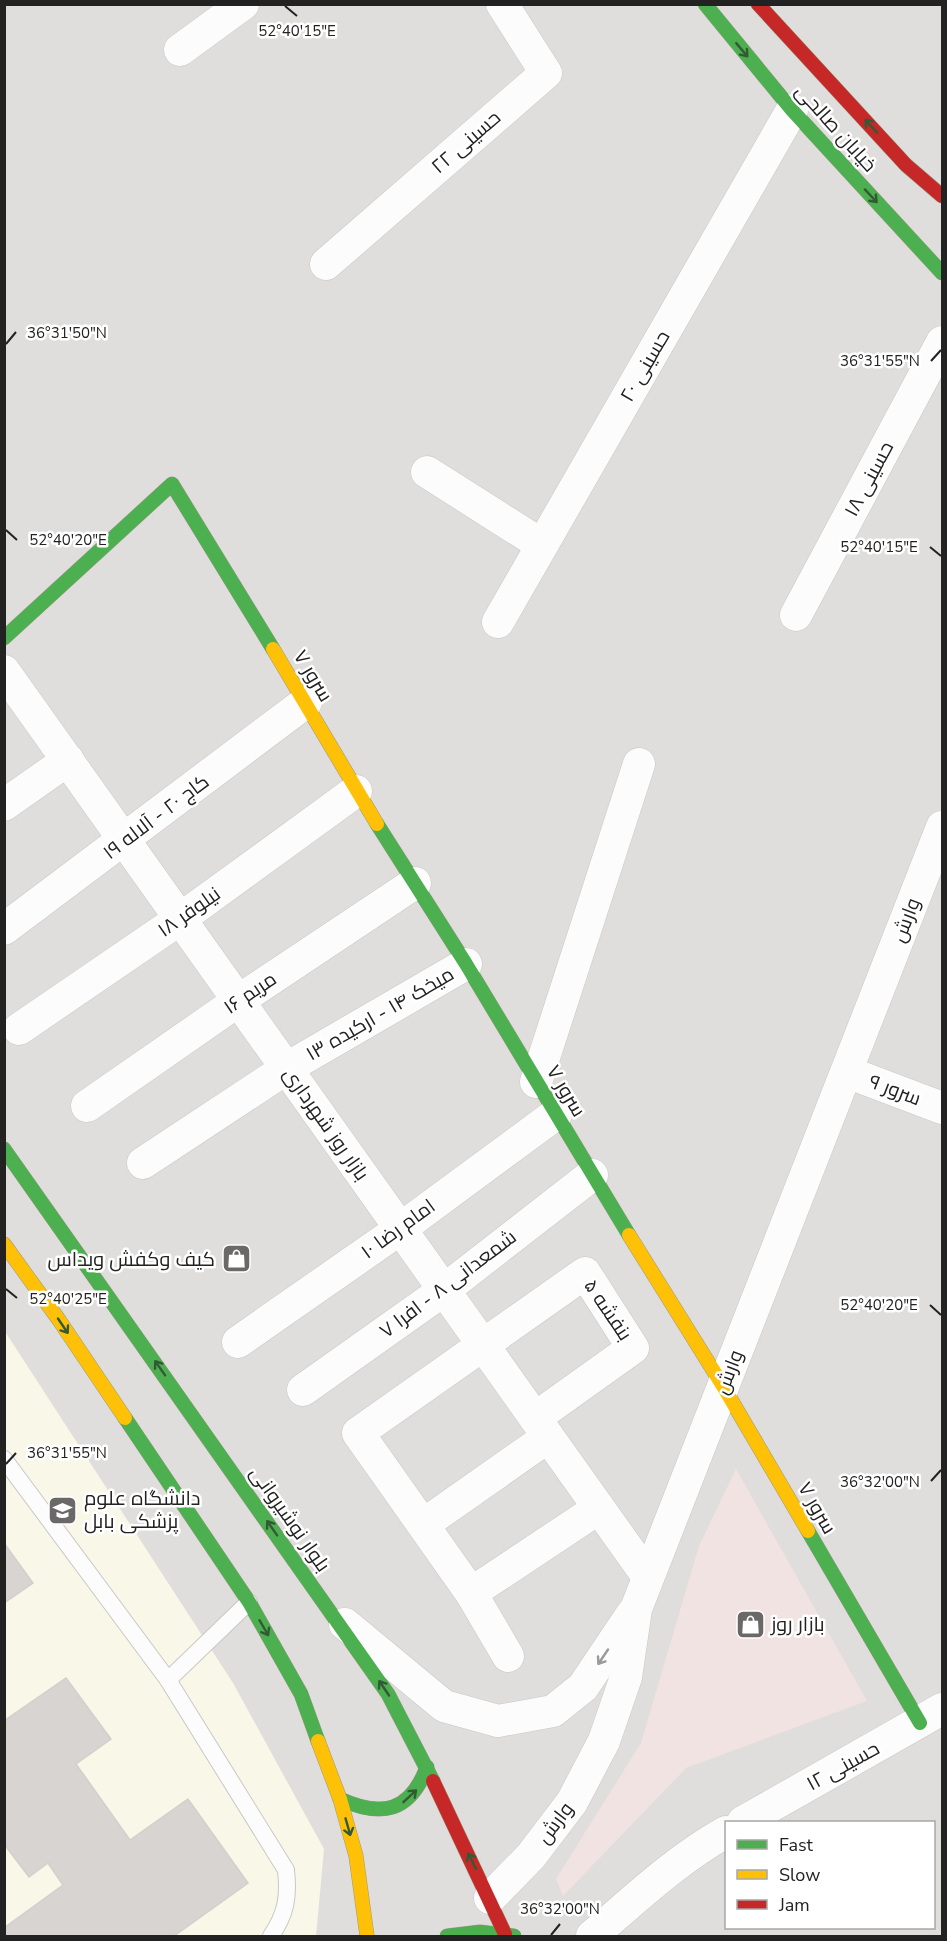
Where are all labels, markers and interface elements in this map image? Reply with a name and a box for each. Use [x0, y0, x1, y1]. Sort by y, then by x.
text: 52°40'15"E [258, 21, 336, 41]
one-way arrow [735, 41, 748, 57]
street label: خيابان صالحی [789, 78, 883, 178]
street label: حسینی ۲۲ [425, 104, 507, 180]
one-way arrow [863, 119, 878, 134]
one-way arrow [864, 188, 878, 203]
text: 36°31'50"N [27, 323, 107, 343]
street label: حسینی ٢٠ [614, 325, 676, 407]
text: 36°31'55"N [840, 351, 920, 371]
street label: حسینی ۱۸ [838, 437, 900, 521]
text: 52°40'20"E [29, 530, 107, 550]
text: 52°40'15"E [840, 537, 918, 557]
street label: سرور ۷ [287, 645, 339, 707]
street label: کاج ۲۰ - آلاله ۱۹ [97, 768, 215, 866]
street label: نیلوفر ۱۸ [152, 881, 226, 943]
street label: وارش [885, 894, 927, 946]
street label: میخک ۱۴ - ارکیده ۱۳ [301, 961, 459, 1067]
street label: مریم ۱۶ [218, 966, 282, 1020]
street label: سرور ۷ [540, 1060, 592, 1122]
street label: بازار روز شهرداری [277, 1062, 375, 1186]
street label: سرور ۹ [865, 1068, 925, 1112]
street label: امام رضا ۱۰ [355, 1193, 441, 1265]
street label: شمعدانی ۸ - افرا ۷ [374, 1224, 522, 1344]
shop icon: کیف و‌کفش ویداس [220, 1243, 252, 1275]
place label: کیف و‌کفش ویداس [48, 1246, 215, 1273]
street label: بنفشه ۵ [578, 1274, 638, 1346]
text: 52°40'25"E [29, 1289, 107, 1309]
text: 52°40'20"E [840, 1295, 918, 1315]
one-way arrow [57, 1317, 69, 1334]
street label: وارش [708, 1346, 750, 1398]
one-way arrow [154, 1361, 166, 1377]
text: 36°31'55"N [27, 1443, 107, 1463]
street label: بلوار نوشیروانی [244, 1461, 336, 1577]
text: 36°32'00"N [840, 1472, 920, 1492]
street label: سرور ۷ [791, 1477, 843, 1539]
place label: دانشگاه علوم پزشکی بابل [84, 1485, 201, 1535]
school or university icon: دانشگاه علوم پزشکی بابل [47, 1494, 79, 1526]
one-way arrow [266, 1520, 279, 1536]
shop icon: بازار روز [734, 1608, 766, 1640]
place label: بازار روز [770, 1611, 825, 1638]
one-way arrow [259, 1619, 270, 1637]
one-way arrow [597, 1648, 609, 1665]
one-way arrow [377, 1679, 390, 1696]
street label: حسینی ۱۲ [802, 1735, 884, 1797]
one-way arrow [402, 1789, 417, 1803]
street label: وارش [530, 1797, 580, 1849]
one-way arrow [343, 1817, 354, 1836]
legend [725, 1821, 935, 1929]
text: Fast [779, 1833, 814, 1857]
one-way arrow [466, 1853, 478, 1871]
text: Slow [779, 1863, 820, 1887]
text: Jam [778, 1893, 810, 1917]
text: 36°32'00"N [520, 1899, 600, 1919]

